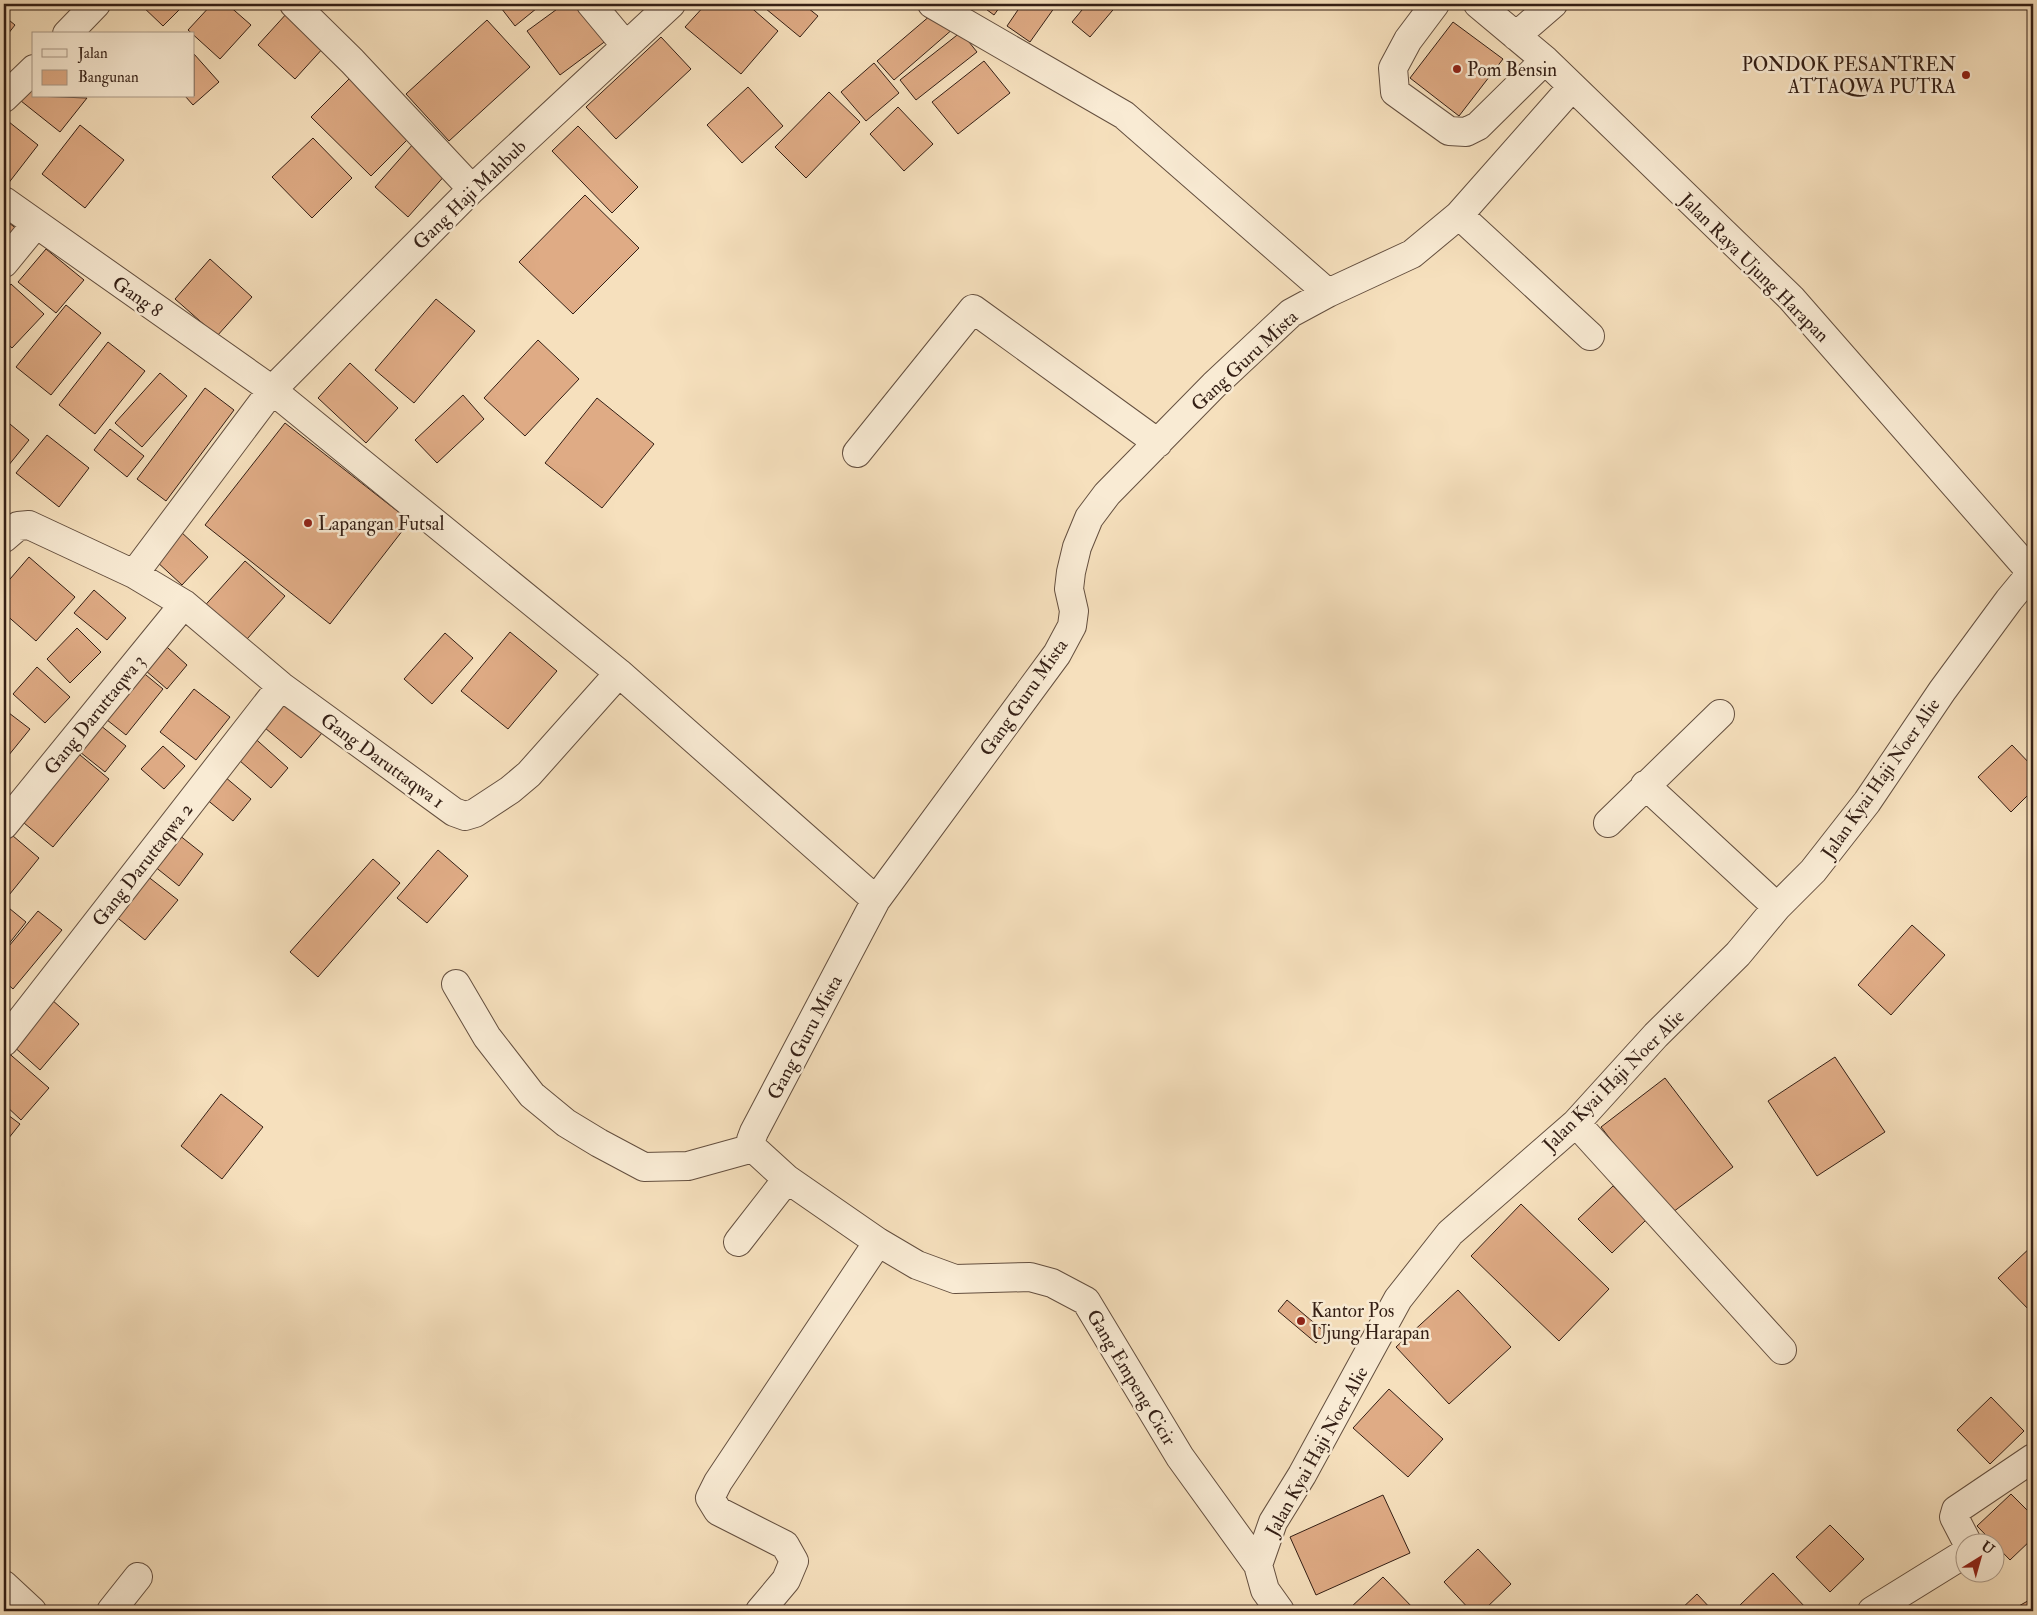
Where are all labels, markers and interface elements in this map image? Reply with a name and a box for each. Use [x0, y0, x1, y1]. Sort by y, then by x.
legend [32, 32, 195, 98]
text: Jalan [77, 44, 108, 64]
place label: PONDOK PESANTREN ATTAQWA PUTRA [1742, 53, 1956, 99]
place label: Pom Bensin [1467, 58, 1557, 82]
marker: Pom Bensin [1451, 63, 1463, 75]
text: Bangunan [78, 68, 139, 87]
marker: PONDOK PESANTREN ATTAQWA PUTRA [1960, 69, 1972, 81]
street label: Gang Haji Mahbub [408, 135, 531, 255]
street label: Jalan Raya Ujung Harapan [1673, 187, 1834, 348]
street label: Gang 8 [108, 271, 167, 323]
street label: Gang Guru Mista [1186, 305, 1303, 416]
place label: Lapangan Futsal [318, 512, 444, 537]
marker: Lapangan Futsal [302, 517, 314, 529]
street label: Gang Guru Mista [975, 634, 1073, 761]
street label: Gang Daruttaqwa 3 [39, 650, 151, 780]
street label: Jalan Kyai Haji Noer Alie [1816, 694, 1945, 864]
street label: Gang Daruttaqwa 1 [316, 708, 449, 814]
street label: Gang Daruttaqwa 2 [87, 798, 198, 931]
street label: Gang Guru Mista [762, 971, 848, 1104]
street label: Jalan Kyai Haji Noer Alie [1537, 1005, 1690, 1157]
place label: Kantor Pos Ujung Harapan [1311, 1299, 1430, 1346]
street label: Gang Empeng Cicir [1080, 1305, 1181, 1450]
marker: Kantor Pos Ujung Harapan [1295, 1315, 1307, 1327]
street label: Jalan Kyai Haji Noer Alie [1260, 1362, 1374, 1542]
north arrow [1954, 1532, 2004, 1582]
text: U [1978, 1538, 1998, 1558]

